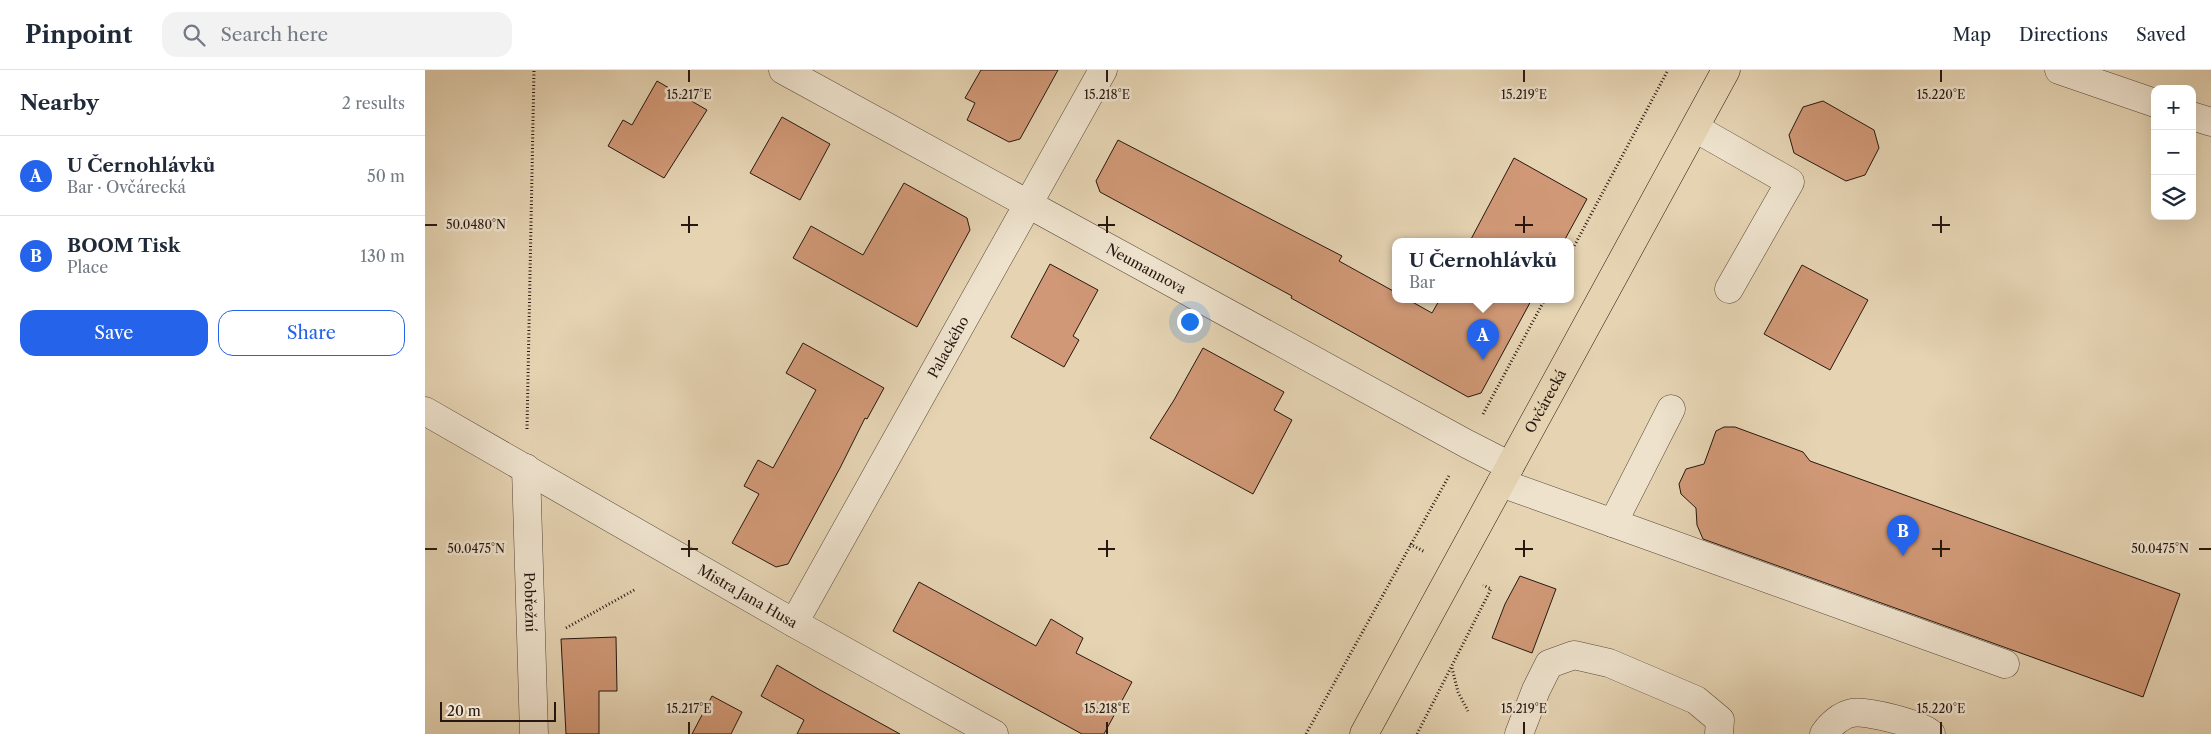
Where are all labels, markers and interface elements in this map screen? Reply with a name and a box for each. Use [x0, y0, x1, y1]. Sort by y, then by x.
search box [162, 12, 512, 57]
text: Pinpoint [25, 20, 132, 49]
icon: search [180, 21, 208, 49]
text: Search here [220, 23, 328, 46]
text: Map [1952, 24, 1991, 46]
text: Directions [2019, 24, 2108, 46]
text: Saved [2136, 24, 2186, 46]
map controls [2151, 85, 2196, 220]
button: + [2151, 85, 2196, 130]
text: 15.217°E [667, 87, 711, 102]
text: 15.218°E [1084, 87, 1130, 102]
text: 15.219°E [1501, 87, 1547, 102]
text: 15.220°E [1917, 87, 1965, 102]
text: Nearby [20, 90, 99, 115]
text: 2 results [342, 93, 405, 113]
button: − [2151, 130, 2196, 175]
text: U Černohlávků [67, 154, 215, 177]
text: A [30, 166, 42, 186]
text: 50 m [367, 166, 405, 186]
button: layers [2151, 175, 2196, 220]
text: Bar · Ovčárecká [67, 177, 186, 197]
text: 50.0480°N [446, 217, 506, 232]
text: BOOM Tisk [67, 234, 180, 257]
popup [1392, 238, 1574, 303]
street label: Neumannova [1103, 240, 1190, 298]
text: B [30, 246, 42, 266]
text: 130 m [360, 246, 405, 266]
text: U Černohlávků [1409, 249, 1557, 272]
text: Place [67, 257, 108, 277]
text: Bar [1409, 272, 1435, 292]
your location [1177, 309, 1203, 335]
button: Save [20, 310, 208, 356]
button: Share [218, 310, 405, 356]
street label: Palackého [924, 313, 973, 381]
pin: A [1467, 319, 1499, 360]
street label: Ovčárecká [1521, 366, 1570, 436]
pin: B [1887, 515, 1919, 556]
text: 50.0475°N [447, 541, 505, 556]
text: 50.0475°N [2131, 541, 2189, 556]
street label: Mistra Jana Husa [695, 561, 801, 632]
street label: Pobřežní [520, 572, 540, 632]
scale bar [440, 699, 556, 722]
text: 15.217°E [667, 701, 711, 716]
text: 15.218°E [1084, 701, 1130, 716]
text: 15.219°E [1501, 701, 1547, 716]
text: 15.220°E [1917, 701, 1965, 716]
text: 20 m [447, 702, 481, 720]

